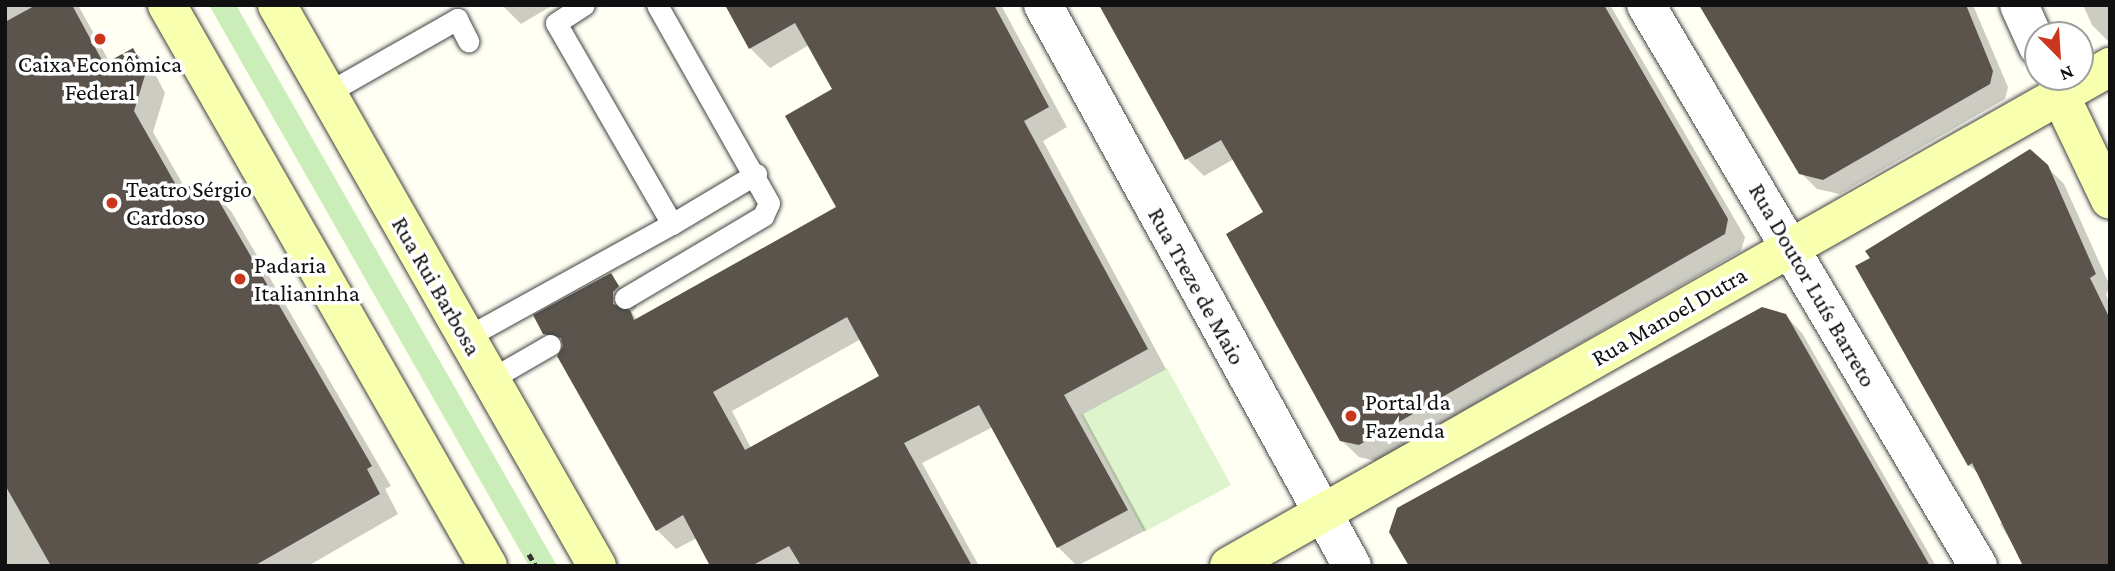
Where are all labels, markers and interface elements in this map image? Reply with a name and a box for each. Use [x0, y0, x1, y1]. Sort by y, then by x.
north arrow [2024, 21, 2094, 91]
marker: Caixa Econômica Federal [92, 31, 108, 47]
place label: Caixa Econômica Federal [18, 50, 182, 106]
text: N [2057, 62, 2077, 86]
place label: Teatro Sérgio Cardoso [126, 175, 252, 231]
street label: Rua Doutor Luís Barreto [1743, 178, 1883, 392]
marker: Teatro Sérgio Cardoso [104, 195, 120, 211]
street label: Rua Treze de Maio [1142, 202, 1252, 370]
street label: Rua Rui Barbosa [386, 212, 488, 360]
place label: Padaria Italianinha [254, 251, 360, 307]
street label: Rua Manoel Dutra [1586, 260, 1752, 372]
marker: Padaria Italianinha [232, 271, 248, 287]
place label: Portal da Fazenda [1365, 388, 1450, 444]
marker: Portal da Fazenda [1343, 408, 1359, 424]

